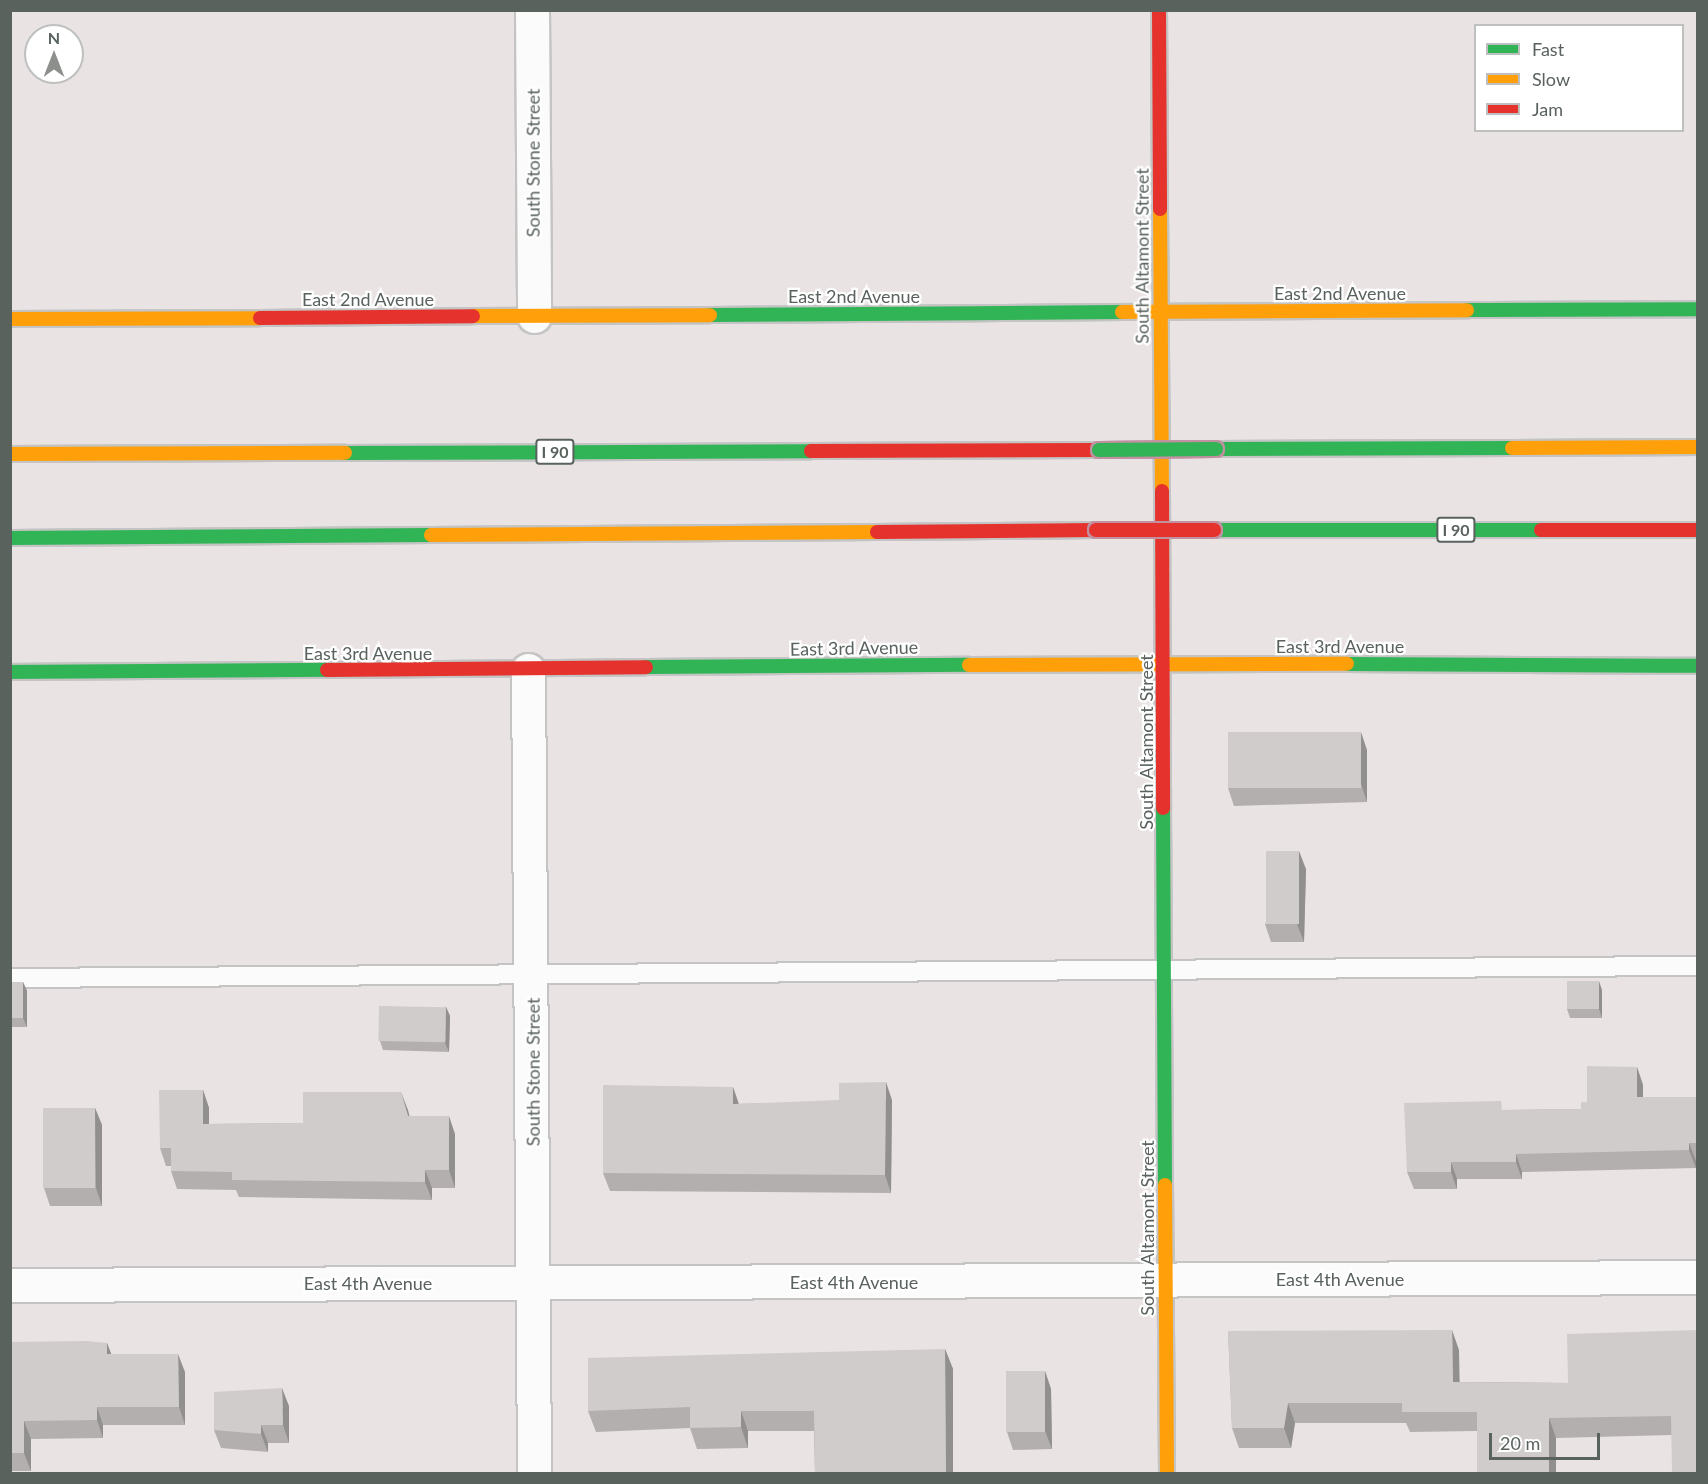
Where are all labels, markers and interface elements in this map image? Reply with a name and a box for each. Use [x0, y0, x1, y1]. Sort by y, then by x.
north arrow [24, 24, 84, 84]
legend [1474, 24, 1684, 132]
text: N [48, 28, 60, 47]
text: Fast [1532, 38, 1564, 60]
text: Slow [1532, 68, 1570, 90]
street label: South Stone Street [522, 89, 544, 237]
text: Jam [1532, 98, 1563, 120]
street label: South Altamont Street [1131, 168, 1153, 344]
street label: East 2nd Avenue [1274, 282, 1406, 304]
street label: East 2nd Avenue [788, 285, 920, 307]
street label: East 2nd Avenue [302, 288, 434, 310]
road number: I 90 [534, 439, 576, 465]
road number: I 90 [1435, 517, 1477, 543]
street label: East 3rd Avenue [1275, 635, 1405, 657]
street label: East 3rd Avenue [789, 636, 919, 660]
street label: East 3rd Avenue [303, 642, 433, 664]
street label: South Altamont Street [1135, 654, 1157, 830]
street label: South Stone Street [522, 998, 544, 1146]
street label: South Altamont Street [1136, 1140, 1158, 1316]
street label: East 4th Avenue [1275, 1268, 1405, 1290]
street label: East 4th Avenue [789, 1271, 919, 1293]
street label: East 4th Avenue [303, 1272, 433, 1294]
scale bar [1492, 1421, 1603, 1459]
text: 20 m [1500, 1432, 1540, 1454]

